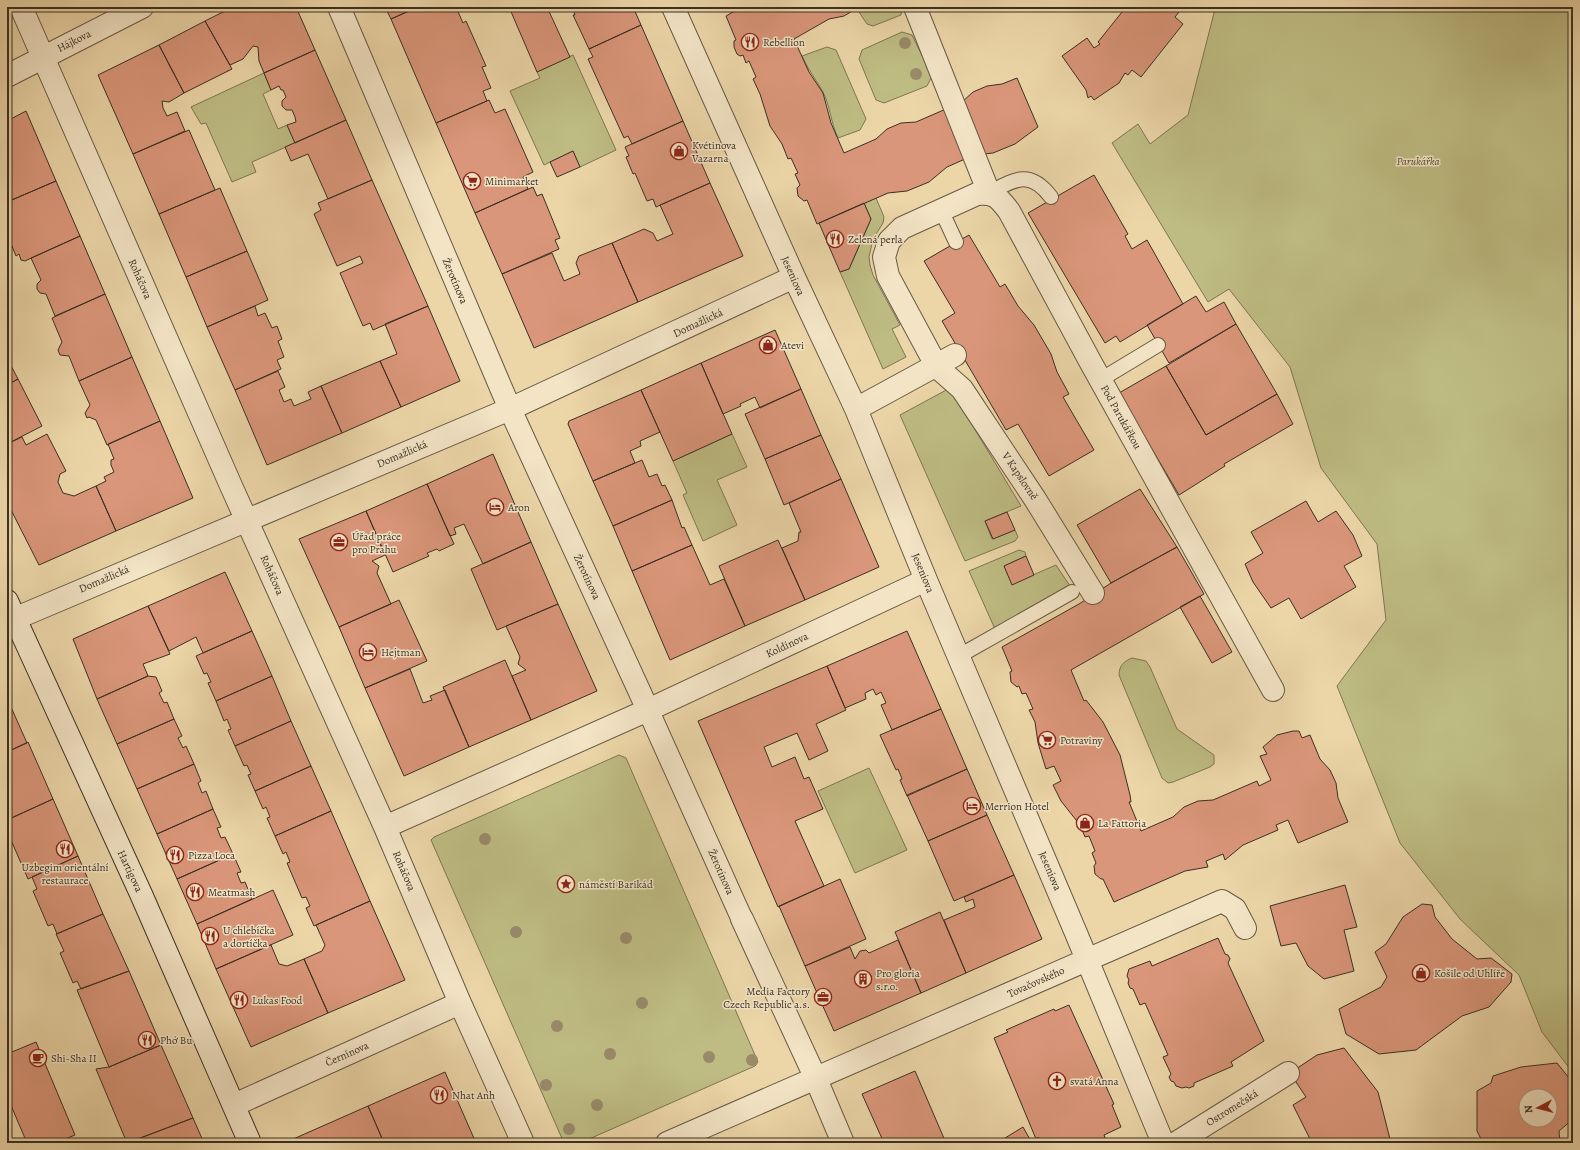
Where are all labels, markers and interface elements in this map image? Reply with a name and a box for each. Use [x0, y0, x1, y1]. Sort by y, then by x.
street label: Hájkova [54, 26, 94, 56]
restaurant icon: Rebellion [740, 32, 760, 52]
place label: Rebellion [763, 35, 805, 50]
place label: Kvétinova Vazarna [691, 138, 737, 166]
shop icon: Kvétinova Vazarna [669, 141, 689, 161]
park label: Parukářka [1396, 154, 1440, 169]
supermarket icon: Minimarket [462, 171, 482, 191]
place label: Minimarket [485, 174, 539, 189]
restaurant icon: Zelená perla [825, 229, 845, 249]
place label: Zelená perla [848, 232, 904, 247]
street label: Jeseniova [778, 254, 809, 299]
street label: Žerotínova [439, 256, 472, 307]
street label: Roháčova [125, 257, 156, 302]
street label: Domažlická [671, 305, 726, 341]
shop icon: Atevi [758, 335, 778, 355]
place label: Atevi [780, 338, 804, 353]
street label: Pod Parukářkou [1097, 382, 1145, 452]
street label: Domažlická [375, 436, 430, 471]
street label: V Kapslovně [998, 448, 1042, 503]
hotel icon: Aron [485, 497, 505, 517]
place label: Aron [507, 500, 530, 515]
place label: Úřad práce pro Prahu [352, 529, 401, 557]
office icon: Úřad práce pro Prahu [329, 532, 349, 552]
street label: Jeseniova [908, 551, 938, 596]
street label: Žerotínova [570, 552, 604, 603]
street label: Roháčova [257, 553, 288, 598]
street label: Domažlická [77, 561, 132, 596]
street label: Koldínova [763, 628, 811, 661]
hotel icon: Hejtman [358, 642, 378, 662]
place label: Hejtman [381, 645, 421, 660]
supermarket icon: Potraviny [1037, 730, 1057, 750]
place label: Potraviny [1060, 733, 1103, 748]
hotel icon: Merrion Hotel [962, 796, 982, 816]
place label: Merrion Hotel [985, 799, 1049, 814]
shop icon: La Fattoria [1075, 813, 1095, 833]
place label: La Fattoria [1098, 816, 1147, 831]
restaurant icon: Uzbegim orientální restaurace [55, 839, 75, 859]
restaurant icon: Pizza Loca [165, 845, 185, 865]
street label: Žerotínova [704, 847, 738, 898]
street label: Hartigova [114, 848, 147, 895]
place label: Pizza Loca [188, 848, 236, 863]
street label: Roháčova [389, 849, 420, 894]
street label: Jeseniova [1035, 849, 1065, 894]
place label: Uzbegim orientální restaurace [21, 860, 109, 888]
place icon: náměstí Barikád [556, 874, 576, 894]
place label: náměstí Barikád [579, 877, 653, 892]
restaurant icon: Meatmash [185, 882, 205, 902]
place label: Meatmash [208, 885, 255, 900]
place label: U chlebíčka a dortíčka [223, 923, 275, 951]
restaurant icon: U chlebíčka a dortíčka [200, 926, 220, 946]
street label: Tovačovského [1005, 963, 1067, 1001]
shop icon: Košile od Uhlíře [1411, 963, 1431, 983]
place label: Pro gloria s.r.o. [876, 966, 921, 994]
place label: Košile od Uhlíře [1434, 966, 1505, 981]
building icon: Pro gloria s.r.o. [853, 969, 873, 989]
place label: Media Factory Czech Republic a.s. [723, 984, 810, 1012]
office icon: Media Factory Czech Republic a.s. [813, 987, 833, 1007]
restaurant icon: Lukas Food [229, 990, 249, 1010]
place label: Lukas Food [252, 993, 303, 1008]
restaurant icon: Phở Bu [137, 1030, 157, 1050]
place label: Phở Bu [160, 1033, 192, 1048]
street label: Černínova [323, 1037, 372, 1070]
cafe icon: Shi-Sha II [28, 1048, 48, 1068]
place label: Shi-Sha II [51, 1051, 97, 1066]
church icon: svatá Anna [1047, 1071, 1067, 1091]
place label: svatá Anna [1070, 1074, 1119, 1089]
restaurant icon: Nhat Anh [429, 1085, 449, 1105]
street label: Ostromečská [1203, 1086, 1262, 1130]
place label: Nhat Anh [452, 1088, 495, 1103]
north arrow [1518, 1088, 1558, 1128]
text: N [1521, 1104, 1537, 1114]

